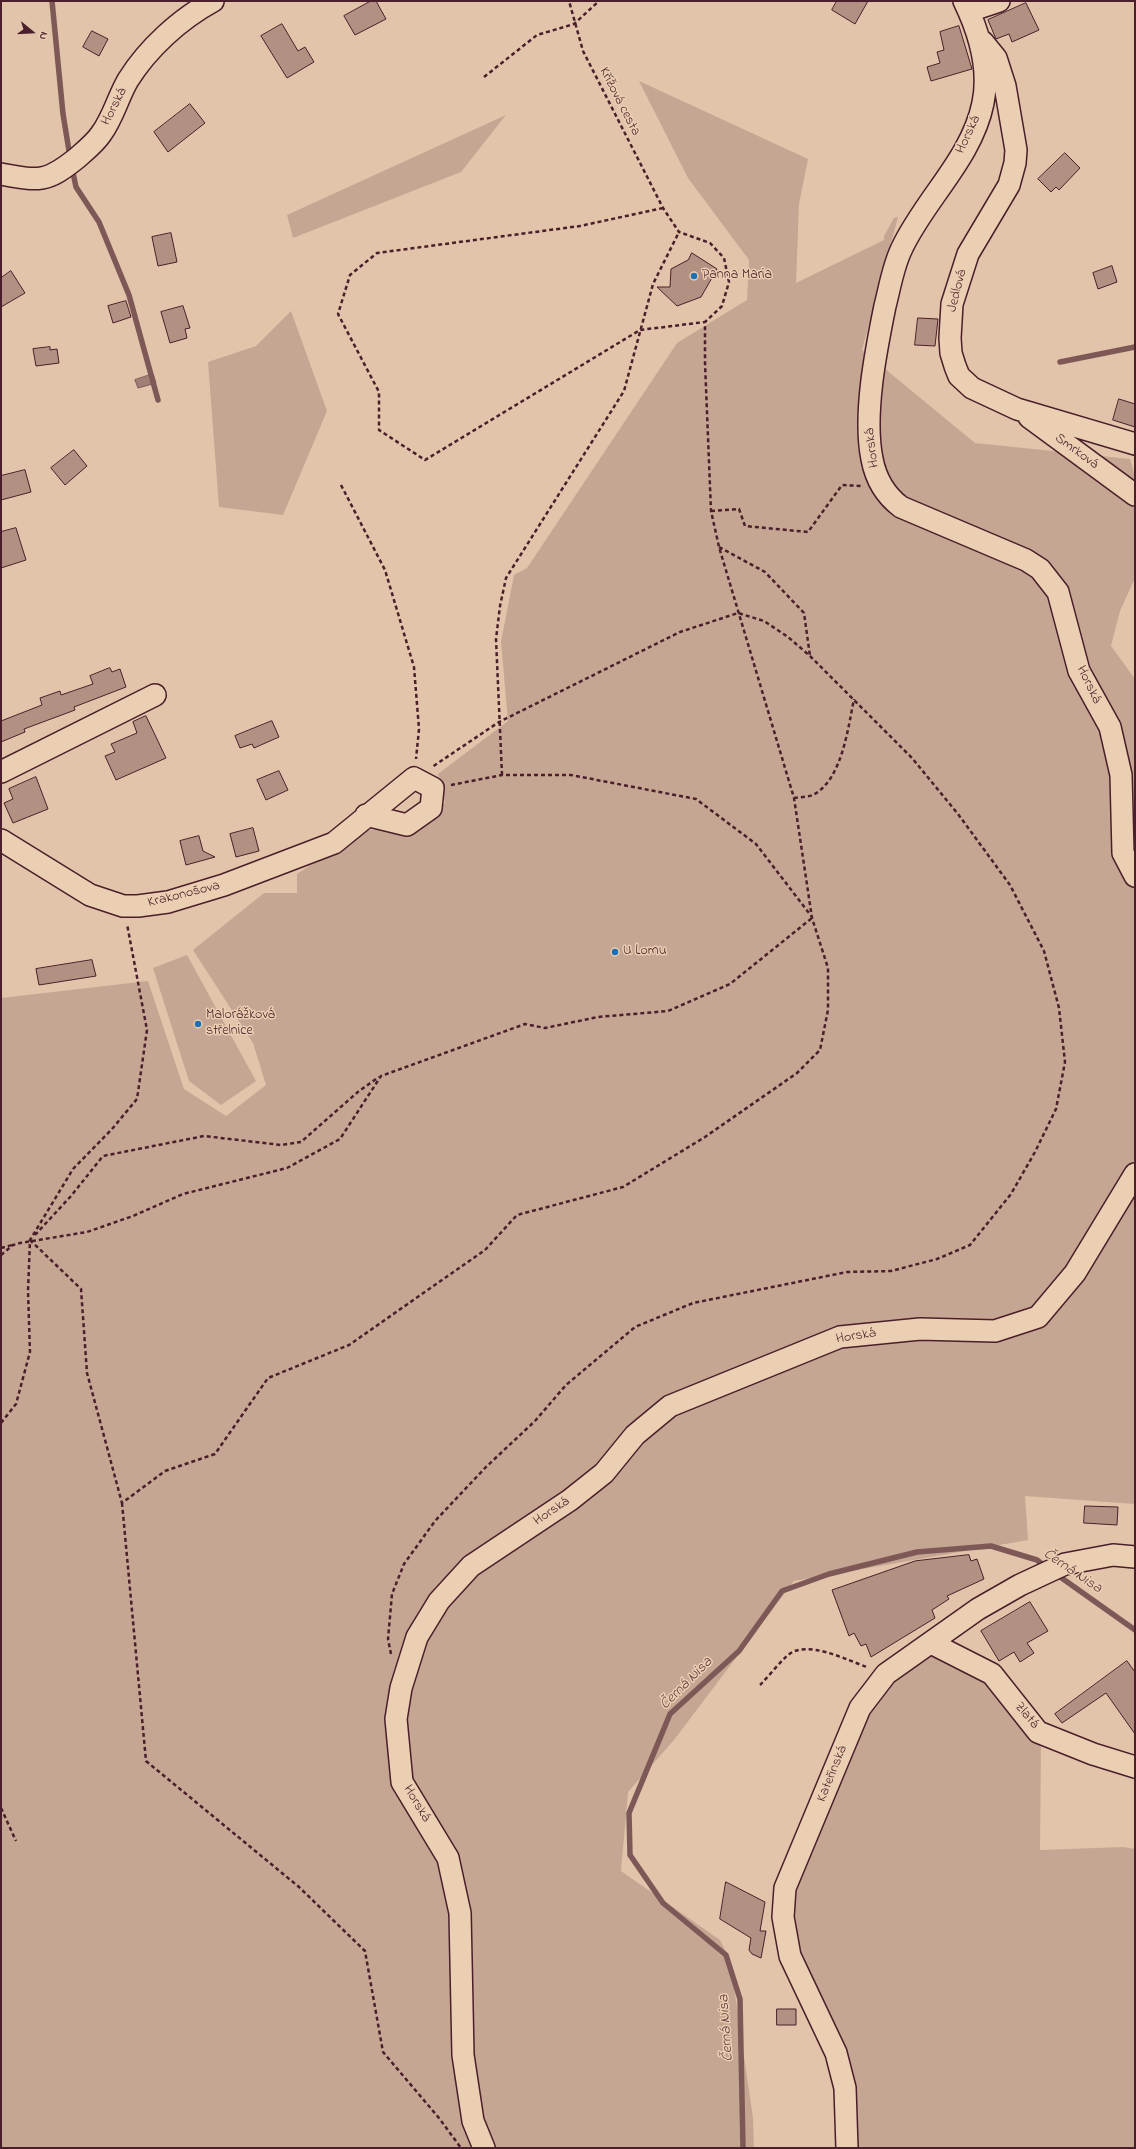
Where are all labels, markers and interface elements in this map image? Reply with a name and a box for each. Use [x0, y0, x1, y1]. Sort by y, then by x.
north arrow [12, 12, 52, 52]
text: N [35, 30, 52, 42]
street label: Křížová cesta [595, 65, 643, 139]
street label: Horská [98, 85, 132, 129]
street label: Horská [953, 113, 985, 157]
place label: Panna Maria [702, 268, 772, 284]
street label: Jedlová [945, 268, 971, 314]
marker: Panna Maria [689, 271, 699, 281]
street label: Horská [862, 427, 884, 469]
street label: Smrková [1051, 430, 1101, 474]
street label: Horská [1072, 663, 1104, 707]
street label: Krakonošova [146, 878, 222, 912]
place label: U Lomu [623, 944, 667, 960]
marker: U Lomu [610, 947, 620, 957]
place label: Malorážková střelnice [206, 1008, 275, 1040]
marker: Malorážková střelnice [193, 1019, 203, 1029]
street label: Horská [835, 1326, 877, 1348]
street label: Horská [531, 1494, 573, 1530]
water label: Černá Nisa [1039, 1546, 1105, 1598]
water label: Černá Nisa [657, 1654, 717, 1714]
street label: Zlatá [1010, 1699, 1042, 1733]
street label: Kateřinská [814, 1743, 852, 1805]
street label: Horská [398, 1782, 434, 1826]
water label: Černá Nisa [716, 1994, 738, 2062]

